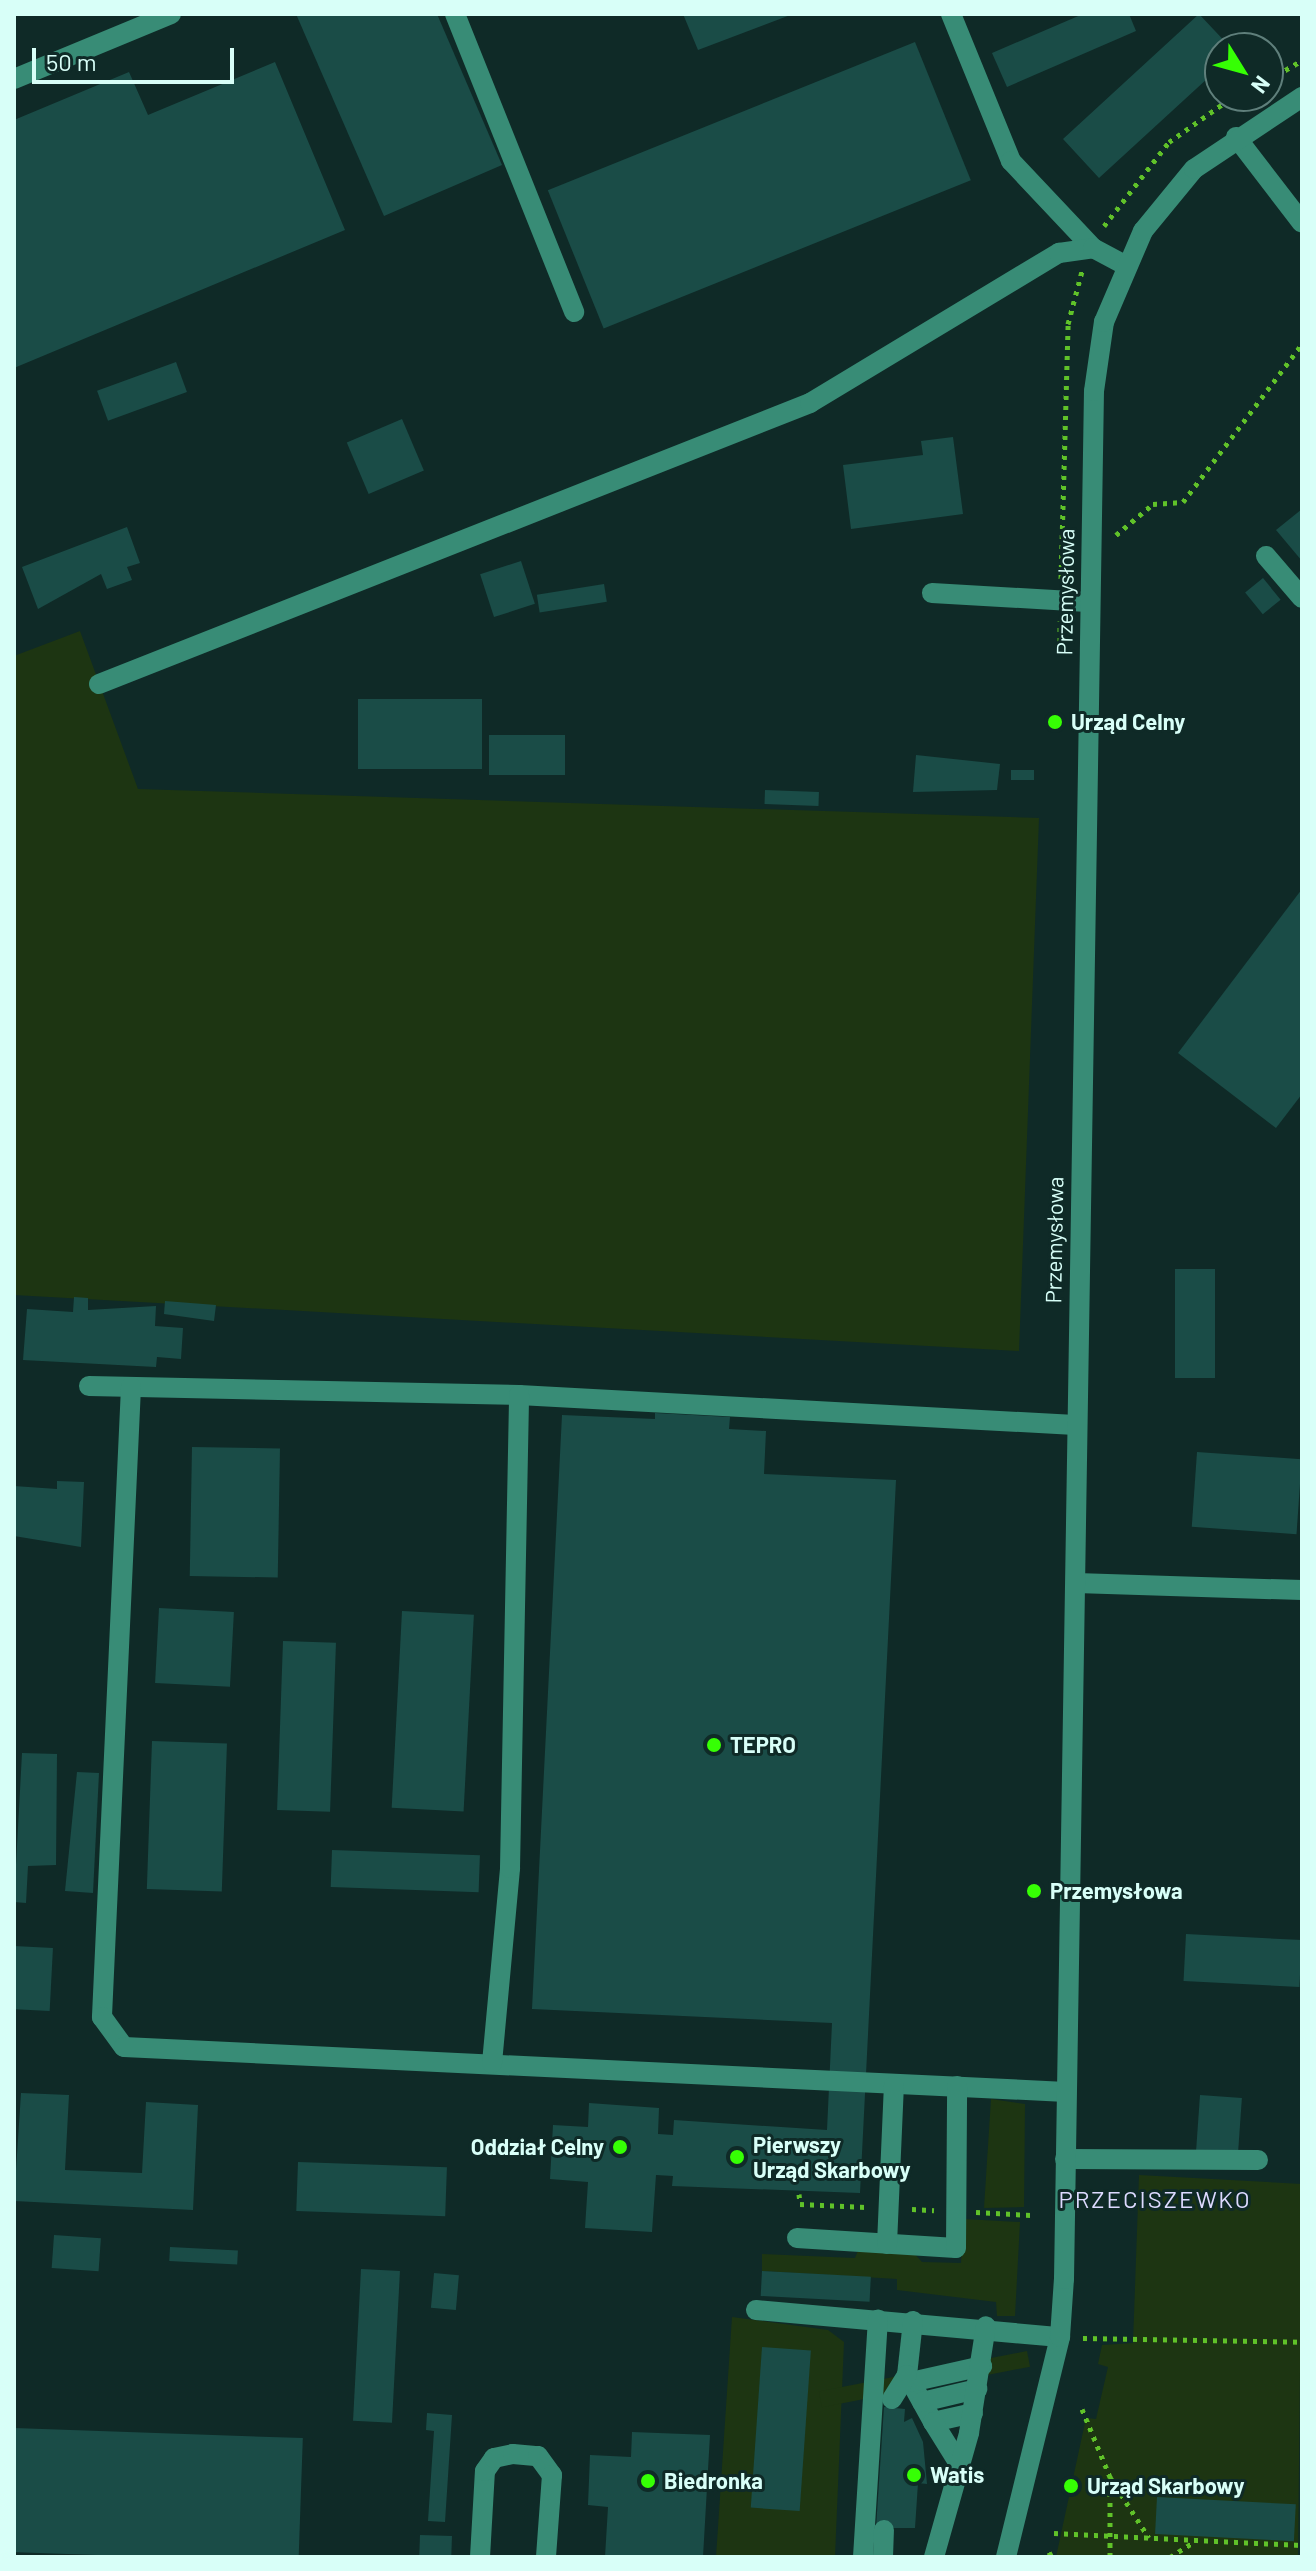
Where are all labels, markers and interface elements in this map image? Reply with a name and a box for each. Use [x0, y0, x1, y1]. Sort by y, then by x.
scale bar [36, 32, 238, 82]
north arrow [1204, 32, 1284, 112]
text: 50 m [46, 47, 97, 76]
text: N [1247, 72, 1276, 99]
street label: Przemysłowa [1051, 528, 1079, 656]
place label: Urząd Celny [1071, 709, 1185, 735]
marker: Urząd Celny [1046, 713, 1064, 731]
street label: Przemysłowa [1040, 1176, 1068, 1304]
place label: TEPRO [730, 1732, 796, 1758]
marker: TEPRO [705, 1736, 723, 1754]
place label: Przemysłowa [1050, 1878, 1183, 1904]
marker: Przemysłowa [1025, 1882, 1043, 1900]
place label: Pierwszy Urząd Skarbowy [753, 2131, 911, 2182]
place label: Oddział Celny [471, 2134, 604, 2160]
marker: Oddział Celny [611, 2138, 629, 2156]
marker: Pierwszy Urząd Skarbowy [728, 2148, 746, 2166]
district label: PRZECISZEWKO [1058, 2185, 1252, 2213]
place label: Watis [930, 2462, 984, 2488]
marker: Watis [905, 2466, 923, 2484]
place label: Biedronka [664, 2468, 763, 2494]
marker: Biedronka [639, 2472, 657, 2490]
place label: Urząd Skarbowy [1087, 2473, 1245, 2499]
marker: Urząd Skarbowy [1062, 2477, 1080, 2495]

